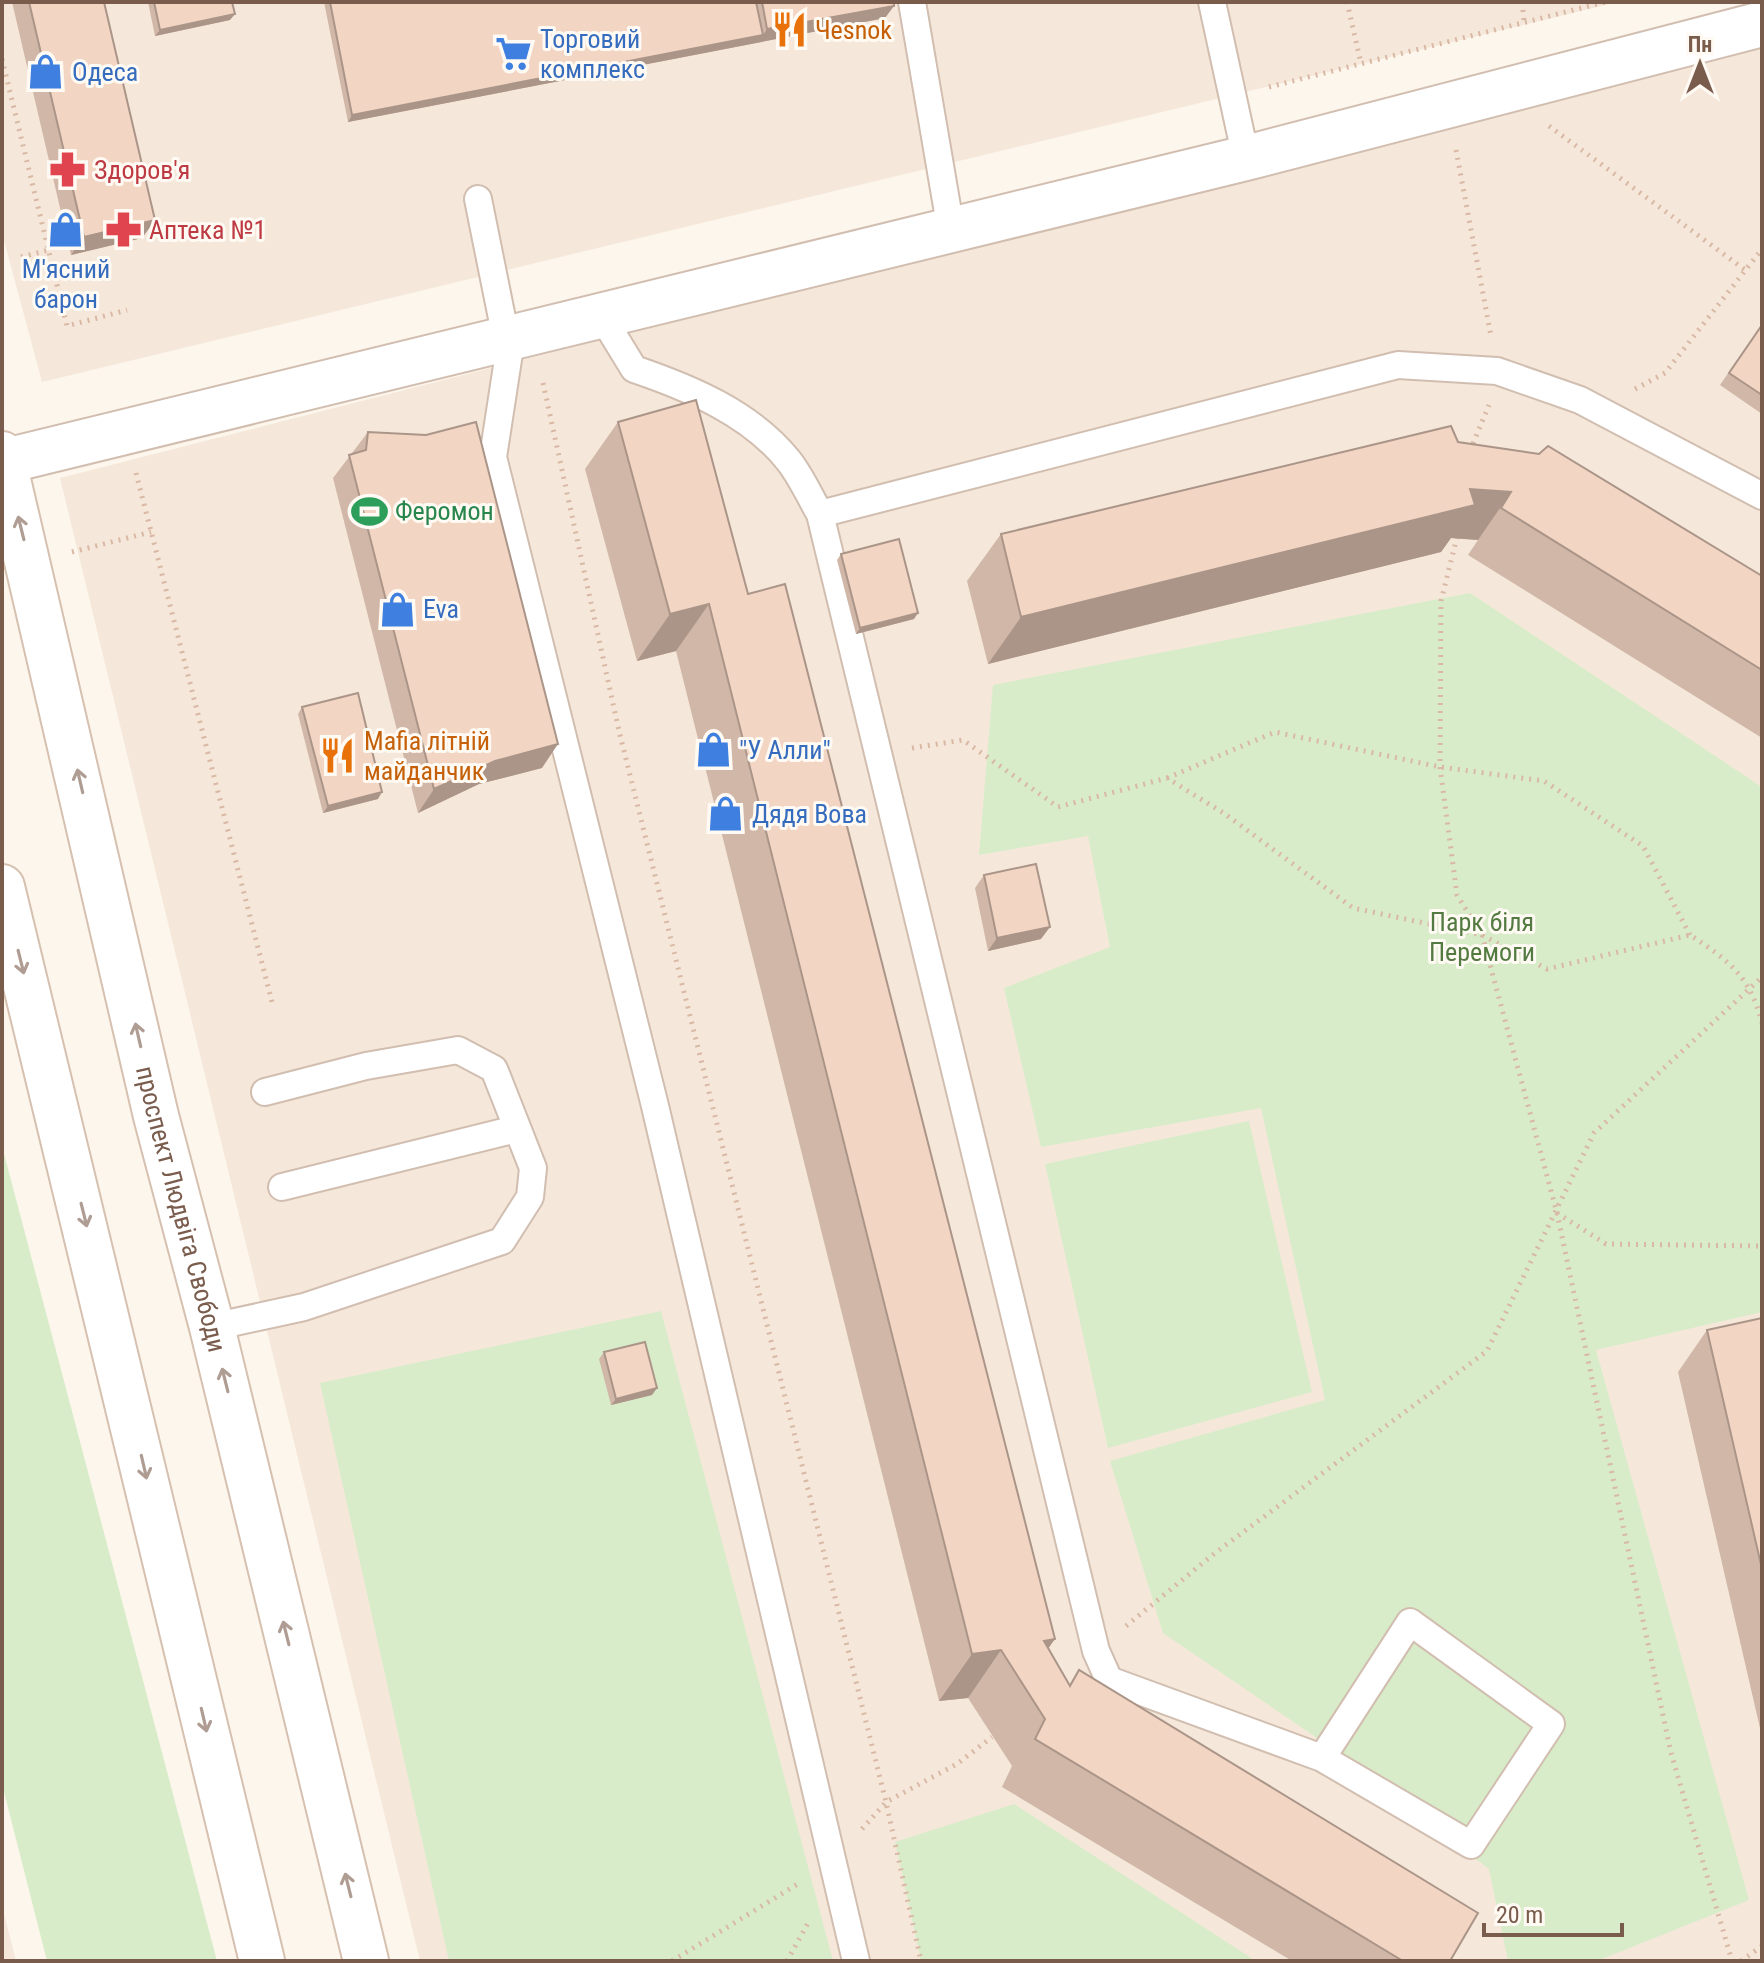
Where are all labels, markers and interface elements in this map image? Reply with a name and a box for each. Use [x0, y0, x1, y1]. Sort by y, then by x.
restaurant icon: Чеsnok [770, 11, 808, 49]
place label: Чеsnok [815, 15, 892, 45]
place label: Торговий комплекс [540, 24, 645, 84]
north arrow [1660, 24, 1740, 104]
text: Пн [1688, 32, 1712, 57]
supermarket icon: Торговий комплекс [495, 35, 533, 73]
shop icon: Одеса [27, 53, 65, 91]
place label: Одеса [72, 57, 138, 87]
pharmacy icon: Здоров'я [49, 151, 87, 189]
place label: Здоров'я [94, 155, 190, 185]
shop icon: М'ясний барон [47, 211, 85, 249]
pharmacy icon: Аптека №1 [104, 211, 142, 249]
place label: Аптека №1 [149, 215, 266, 245]
place label: М'ясний барон [22, 254, 110, 314]
sports icon: Феромон [350, 492, 388, 530]
place label: Феромон [395, 496, 494, 526]
one-way arrow [12, 515, 27, 541]
shop icon: Eva [378, 590, 416, 628]
place label: Eva [423, 594, 459, 624]
place label: Mafia літній майданчик [364, 726, 490, 786]
shop icon: "У Алли" [694, 731, 732, 769]
place label: "У Алли" [739, 735, 831, 765]
restaurant icon: Mafia літній майданчик [319, 737, 357, 775]
one-way arrow [72, 769, 87, 794]
shop icon: Дядя Вова [707, 795, 745, 833]
place label: Дядя Вова [752, 799, 867, 829]
park label: Парк біля Перемоги [1429, 907, 1535, 967]
one-way arrow [14, 949, 29, 975]
one-way arrow [129, 1022, 144, 1048]
street label: проспект Людвіга Свободи [130, 1063, 233, 1355]
one-way arrow [77, 1201, 92, 1227]
one-way arrow [217, 1368, 232, 1393]
one-way arrow [138, 1454, 153, 1480]
one-way arrow [278, 1620, 293, 1646]
one-way arrow [198, 1707, 213, 1733]
one-way arrow [339, 1873, 354, 1899]
scale bar [1484, 1887, 1622, 1937]
text: 20 m [1496, 1901, 1543, 1929]

